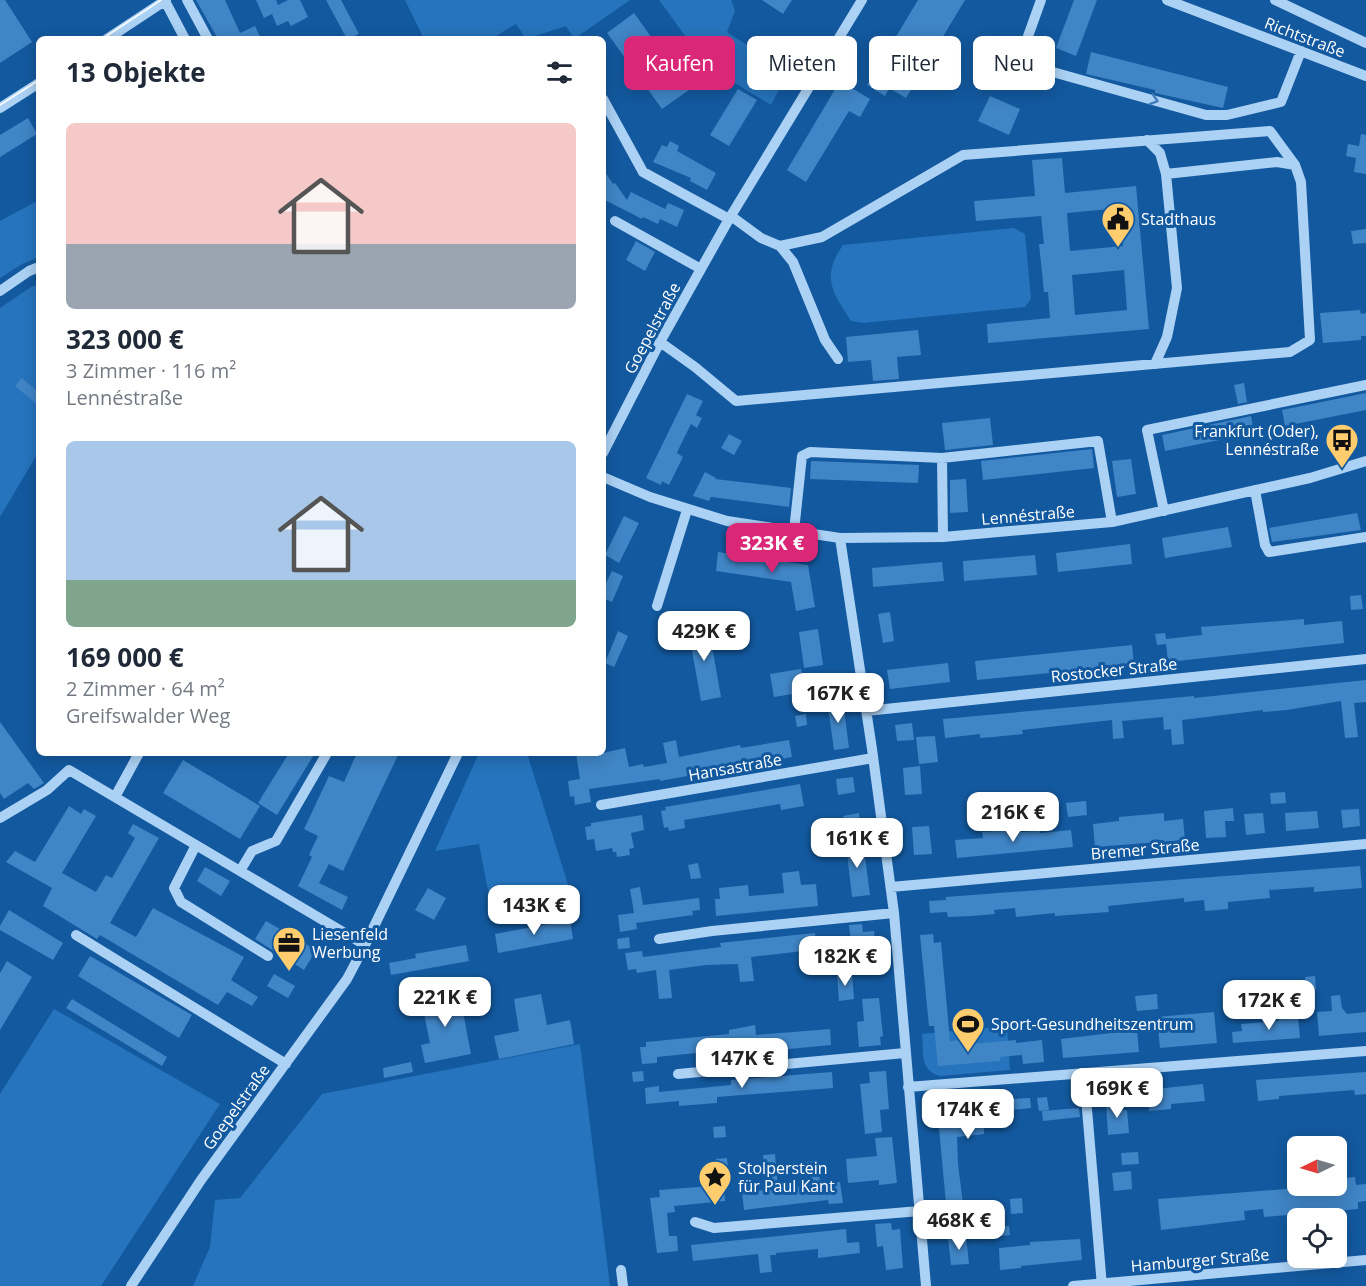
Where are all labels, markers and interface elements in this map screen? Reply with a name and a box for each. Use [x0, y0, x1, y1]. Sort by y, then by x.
street label: Richtstraße [1261, 12, 1349, 62]
chip: Kaufen [624, 36, 735, 90]
chip: Mieten [747, 36, 857, 90]
chip: Filter [869, 36, 961, 90]
chip: Neu [973, 36, 1055, 90]
text: 13 Objekte [66, 54, 206, 90]
icon: filters [543, 56, 576, 89]
one-way arrow [1149, 93, 1159, 106]
icon: home [267, 162, 375, 270]
public building icon: Stadthaus [1100, 201, 1136, 248]
place label: Stadthaus [1141, 208, 1216, 230]
street label: Goepelstraße [619, 278, 685, 378]
text: 323 000 € [66, 321, 184, 357]
text: 3 Zimmer · 116 m² [66, 357, 236, 384]
text: Lennéstraße [66, 384, 183, 411]
place label: Frankfurt (Oder), Lennéstraße [1194, 420, 1319, 460]
bus stop icon: Frankfurt (Oder), Lennéstraße [1324, 422, 1360, 469]
icon: home [267, 480, 375, 588]
street label: Lennéstraße [980, 500, 1076, 530]
pin: 323K € [723, 523, 821, 574]
text: 323K € [740, 529, 804, 556]
pin: 429K € [655, 611, 753, 662]
text: 429K € [672, 617, 736, 644]
text: 169 000 € [66, 639, 184, 675]
street label: Rostocker Straße [1050, 652, 1178, 688]
pin: 167K € [789, 673, 887, 724]
text: 2 Zimmer · 64 m² [66, 675, 225, 702]
text: 167K € [806, 679, 870, 706]
text: Greifswalder Weg [66, 702, 230, 729]
street label: Hansastraße [686, 748, 784, 786]
pin: 216K € [964, 792, 1062, 843]
text: 216K € [981, 798, 1045, 825]
pin: 161K € [808, 818, 906, 869]
text: 161K € [825, 824, 889, 851]
street label: Bremer Straße [1090, 833, 1200, 865]
pin: 143K € [485, 885, 583, 936]
text: 143K € [502, 891, 566, 918]
place label: Liesenfeld Werbung [312, 923, 388, 963]
office icon: Liesenfeld Werbung [271, 925, 307, 972]
pin: 182K € [796, 936, 894, 987]
text: 182K € [813, 942, 877, 969]
pin: 221K € [396, 977, 494, 1028]
pin: 172K € [1220, 980, 1318, 1031]
text: 221K € [413, 983, 477, 1010]
text: 172K € [1237, 986, 1301, 1013]
sports icon: Sport-Gesundheitszentrum [950, 1006, 986, 1053]
place label: Sport-Gesundheitszentrum [991, 1013, 1194, 1035]
pin: 147K € [693, 1038, 791, 1089]
text: 147K € [710, 1044, 774, 1071]
street label: Goepelstraße [197, 1060, 275, 1154]
pin: 169K € [1068, 1068, 1166, 1119]
text: 169K € [1085, 1074, 1149, 1101]
pin: 174K € [919, 1089, 1017, 1140]
text: 174K € [936, 1095, 1000, 1122]
north arrow [1287, 1136, 1347, 1196]
map controls [1287, 1136, 1347, 1268]
place label: Stolperstein für Paul Kant [738, 1157, 835, 1197]
place icon: Stolperstein für Paul Kant [697, 1159, 733, 1206]
pin: 468K € [910, 1200, 1008, 1251]
text: 468K € [927, 1206, 991, 1233]
button: locate [1287, 1208, 1347, 1268]
street label: Hamburger Straße [1130, 1243, 1270, 1277]

